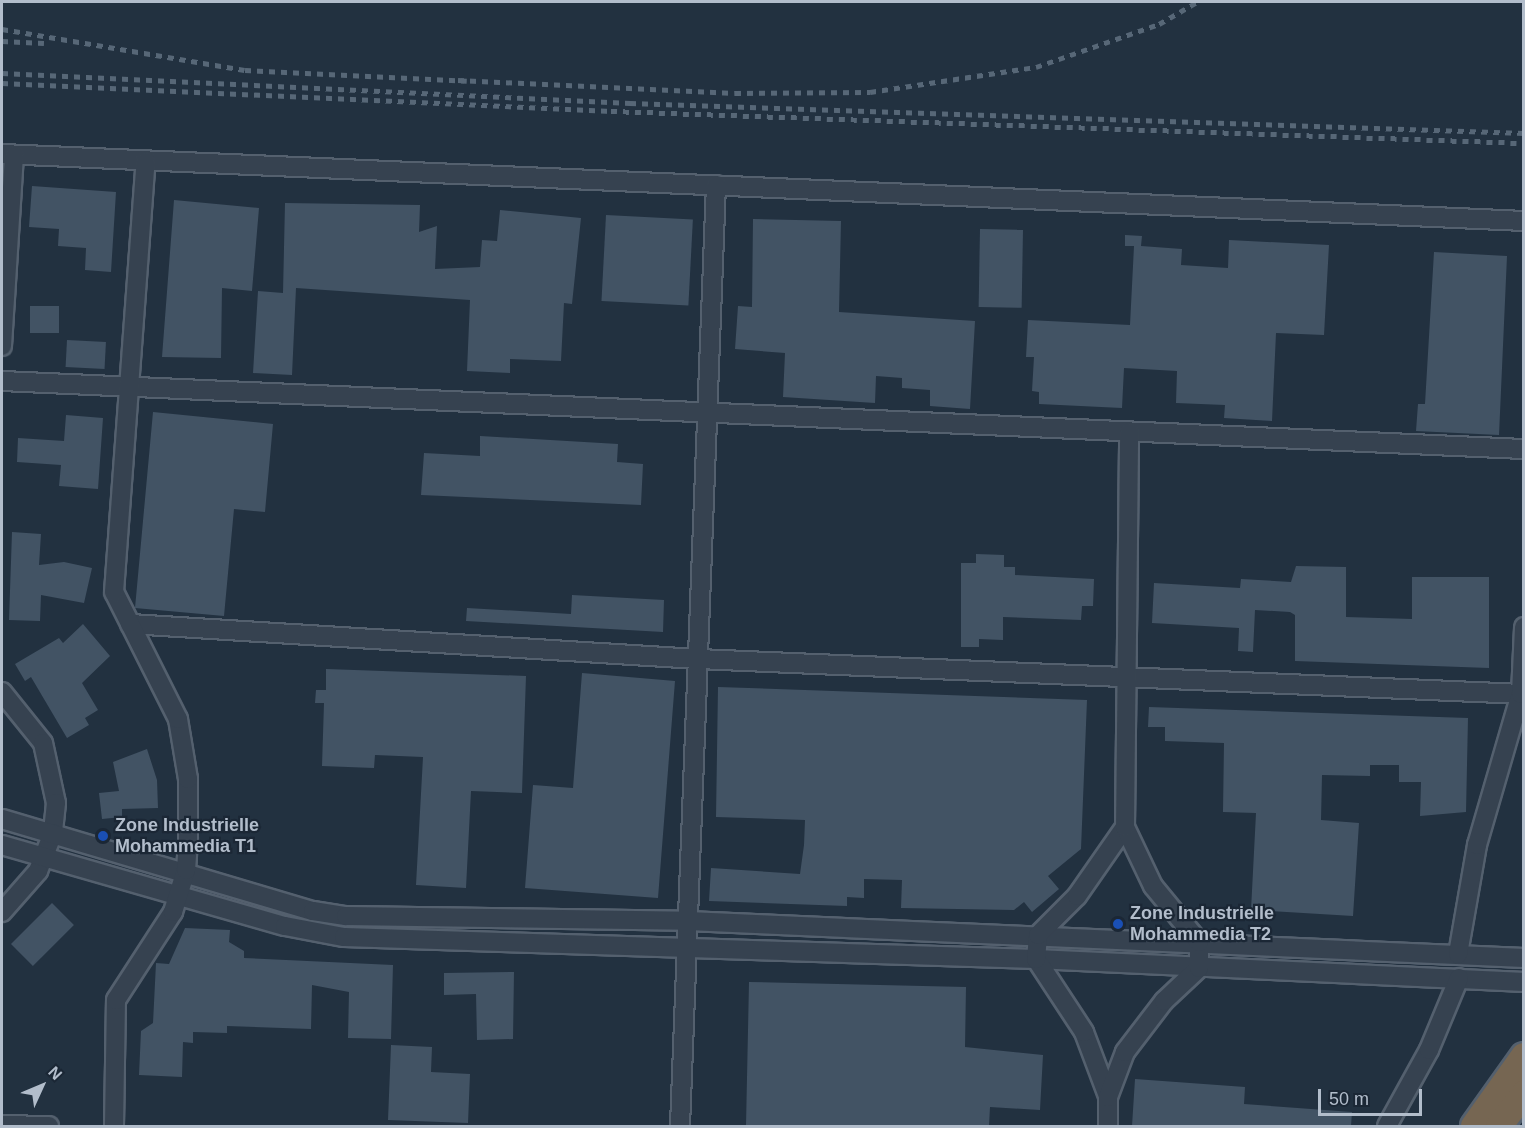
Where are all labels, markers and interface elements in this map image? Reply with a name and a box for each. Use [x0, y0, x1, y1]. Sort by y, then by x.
place label: Zone Industrielle Mohammedia T1 [115, 815, 259, 858]
marker: Zone Industrielle Mohammedia T1 [96, 829, 110, 843]
place label: Zone Industrielle Mohammedia T2 [1130, 903, 1274, 946]
marker: Zone Industrielle Mohammedia T2 [1111, 917, 1125, 931]
north arrow [12, 1056, 72, 1116]
text: N [45, 1063, 65, 1083]
scale bar [1321, 1077, 1424, 1115]
text: 50 m [1329, 1089, 1369, 1109]

